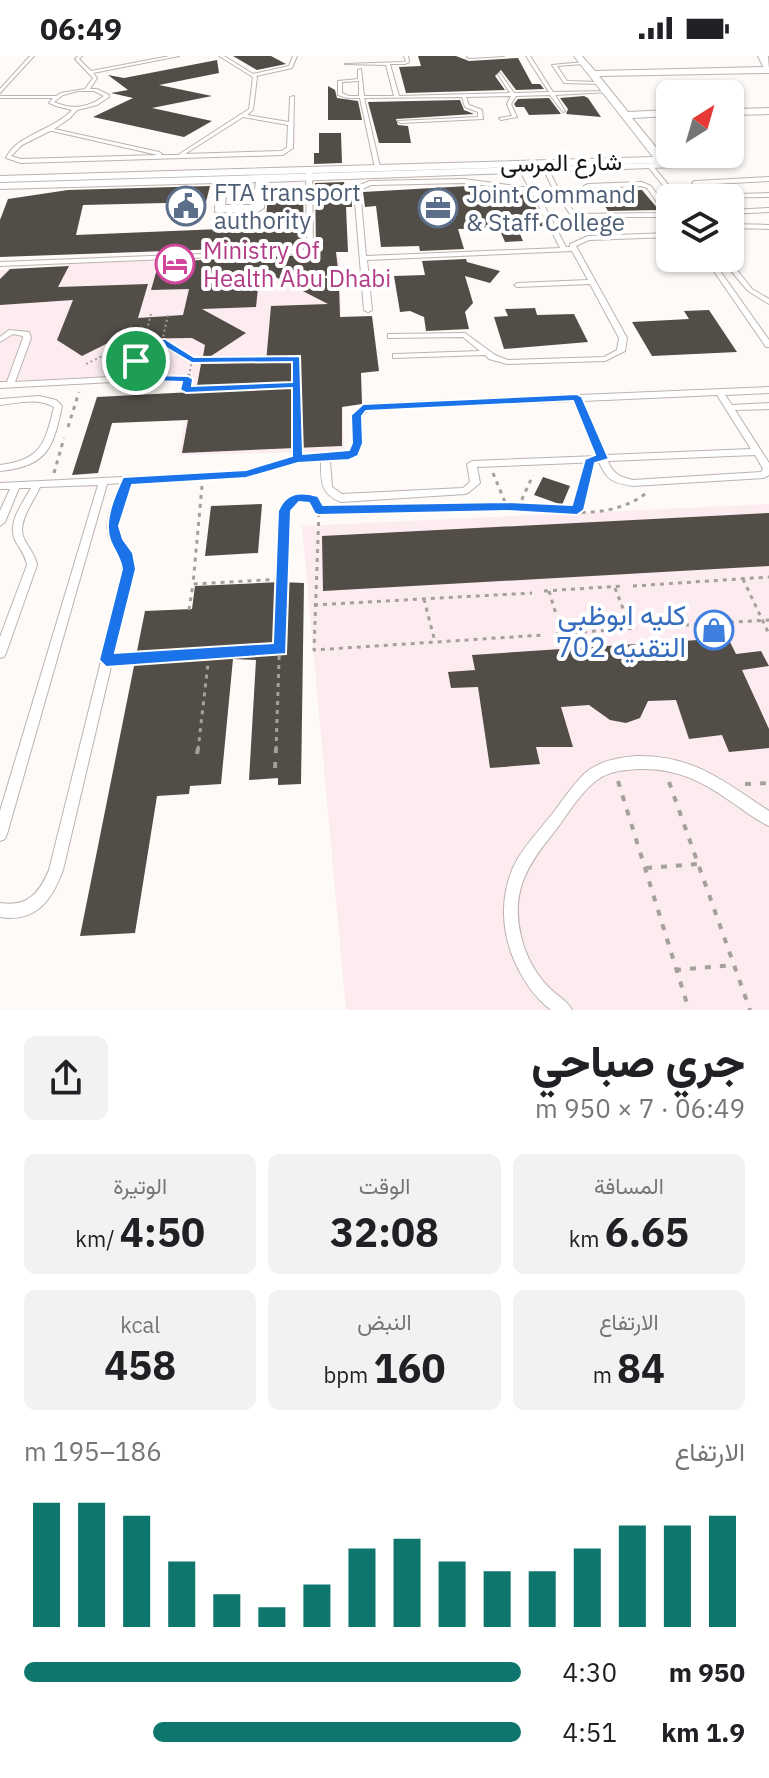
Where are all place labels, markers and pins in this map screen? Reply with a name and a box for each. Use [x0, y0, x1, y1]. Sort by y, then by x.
place label: FTA transport authority [214, 176, 361, 236]
place label: Joint Command & Staff College [466, 178, 636, 238]
public building icon: FTA transport authority [165, 185, 207, 227]
office icon: Joint Command & Staff College [417, 187, 459, 229]
place label: Ministry Of Health Abu Dhabi [203, 234, 391, 294]
hotel icon: Ministry Of Health Abu Dhabi [154, 243, 196, 285]
pin [102, 327, 170, 395]
place label: كليه ابوظبي التقنيه 702 [556, 596, 686, 665]
shop icon: كليه ابوظبي التقنيه 702 [693, 609, 735, 651]

